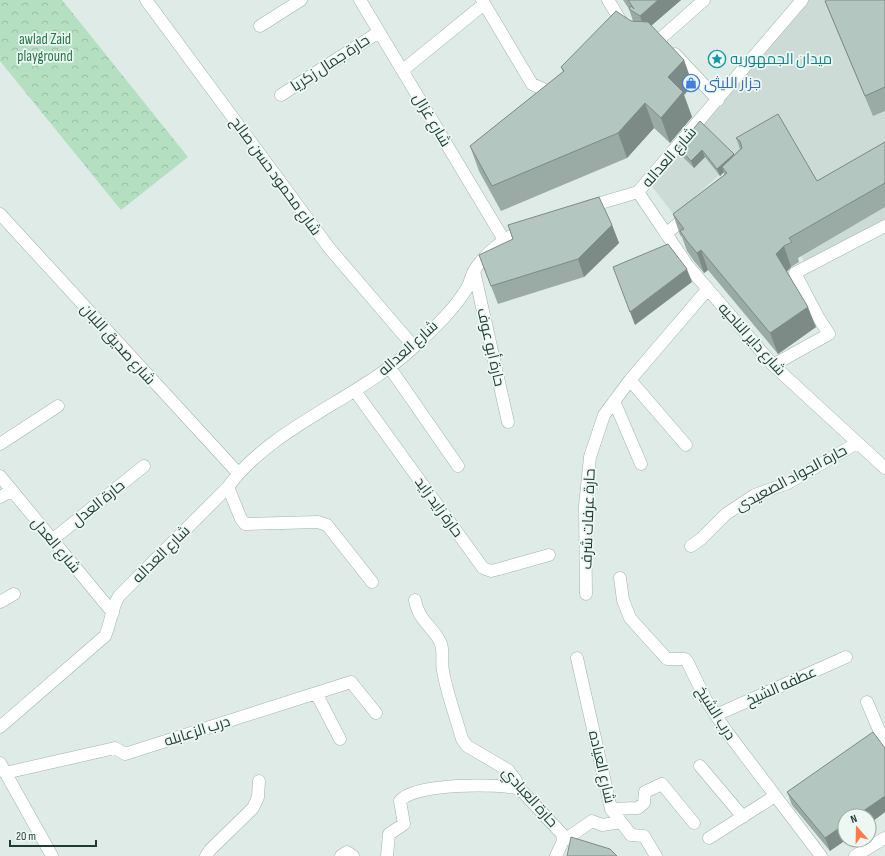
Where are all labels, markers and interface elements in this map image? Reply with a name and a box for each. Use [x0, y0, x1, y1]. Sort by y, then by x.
park label: awlad Zaid playground [17, 30, 73, 66]
street label: حارة جمال زكريا [287, 31, 373, 96]
place icon: ميدان الجمهوريه [707, 49, 727, 69]
place label: ميدان الجمهوريه [730, 50, 832, 69]
shop icon: جزار الليثى [681, 73, 701, 93]
place label: جزار الليثى [704, 74, 761, 93]
street label: شارع غزال [407, 90, 455, 151]
street label: شارع محمود حسن صالح [225, 113, 325, 240]
street label: شارع العداله [638, 123, 702, 192]
street label: شارع داير الناحيه [713, 299, 789, 381]
street label: شارع صديق اللبان [75, 300, 159, 390]
street label: حارة أبو عوف [472, 306, 510, 388]
street label: شارع العداله [374, 317, 443, 381]
street label: حارة الجواد الصعيدى [732, 441, 850, 516]
street label: حارة عرفات شرف [577, 468, 600, 570]
street label: حارة زايد زايد [410, 473, 467, 541]
street label: حارة العدل [68, 476, 129, 531]
street label: شارع العدل [26, 513, 84, 578]
street label: شارع العداله [128, 521, 195, 588]
street label: عطفه الشيخ [743, 662, 820, 711]
street label: درب الشيخ [691, 683, 740, 744]
street label: درب الزعابله [162, 712, 233, 751]
street label: شارع العياده [583, 729, 619, 806]
street label: حارة العبادي [496, 763, 562, 833]
north arrow [837, 808, 877, 848]
text: N [849, 812, 859, 826]
scale bar [10, 822, 96, 848]
text: 20 m [16, 829, 36, 844]

